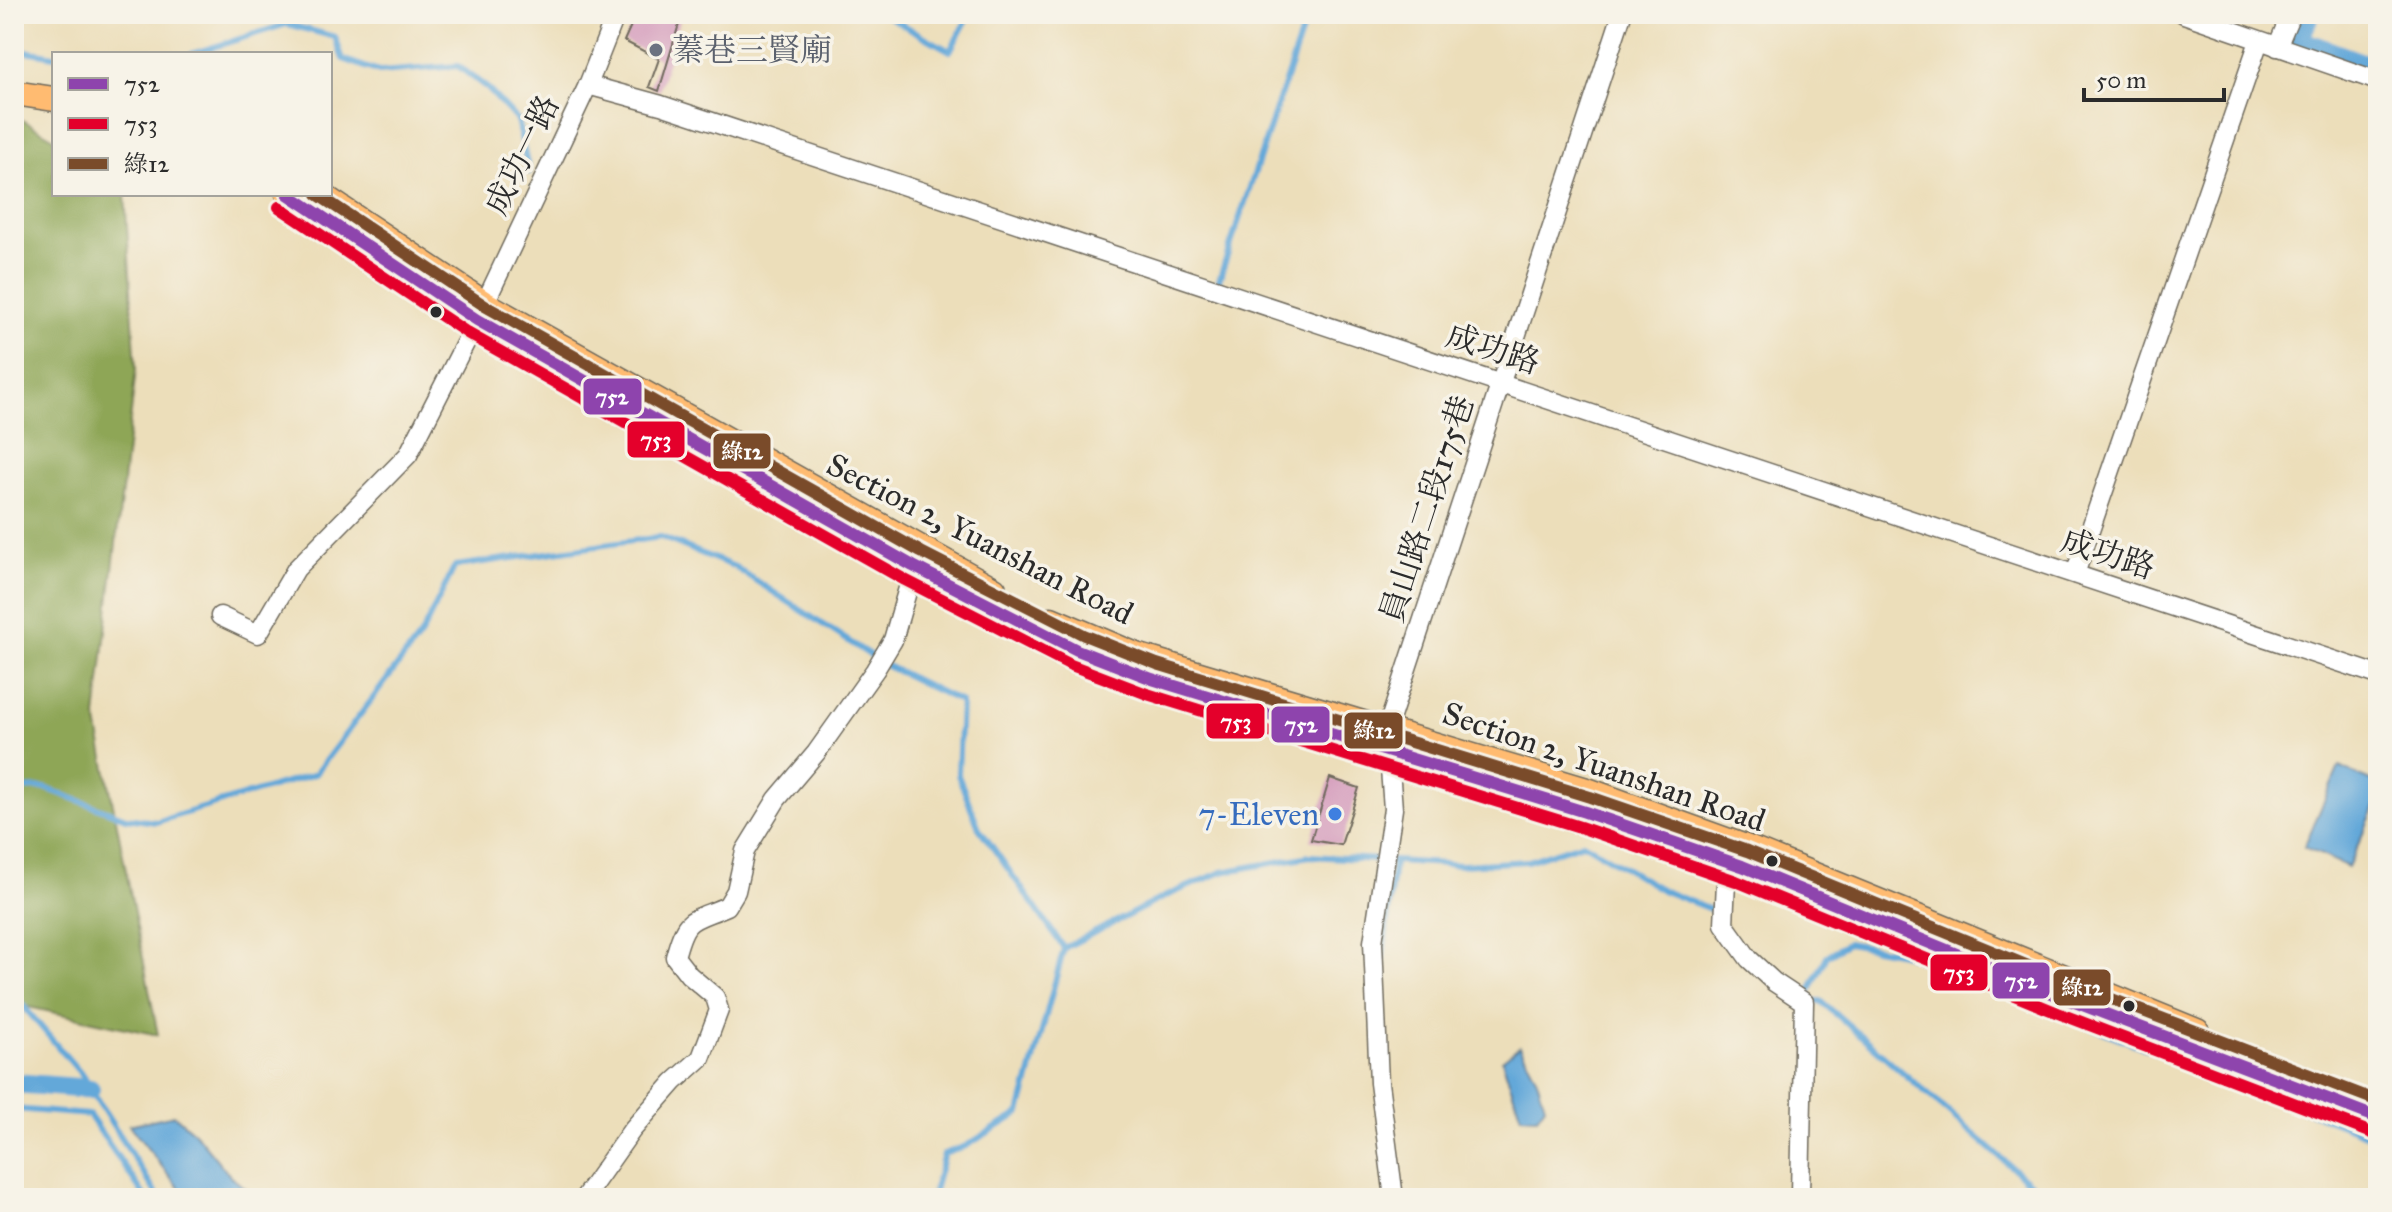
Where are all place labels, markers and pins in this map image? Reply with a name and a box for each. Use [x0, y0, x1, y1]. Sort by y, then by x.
place label: 蓁巷三賢廟 [672, 31, 832, 70]
marker: 蓁巷三賢廟 [647, 41, 665, 59]
unlabelled marker [428, 304, 444, 320]
place label: 7-Eleven [1199, 795, 1319, 834]
marker: 7-Eleven [1326, 805, 1344, 823]
unlabelled marker [1764, 853, 1780, 869]
unlabelled marker [2121, 998, 2137, 1014]

